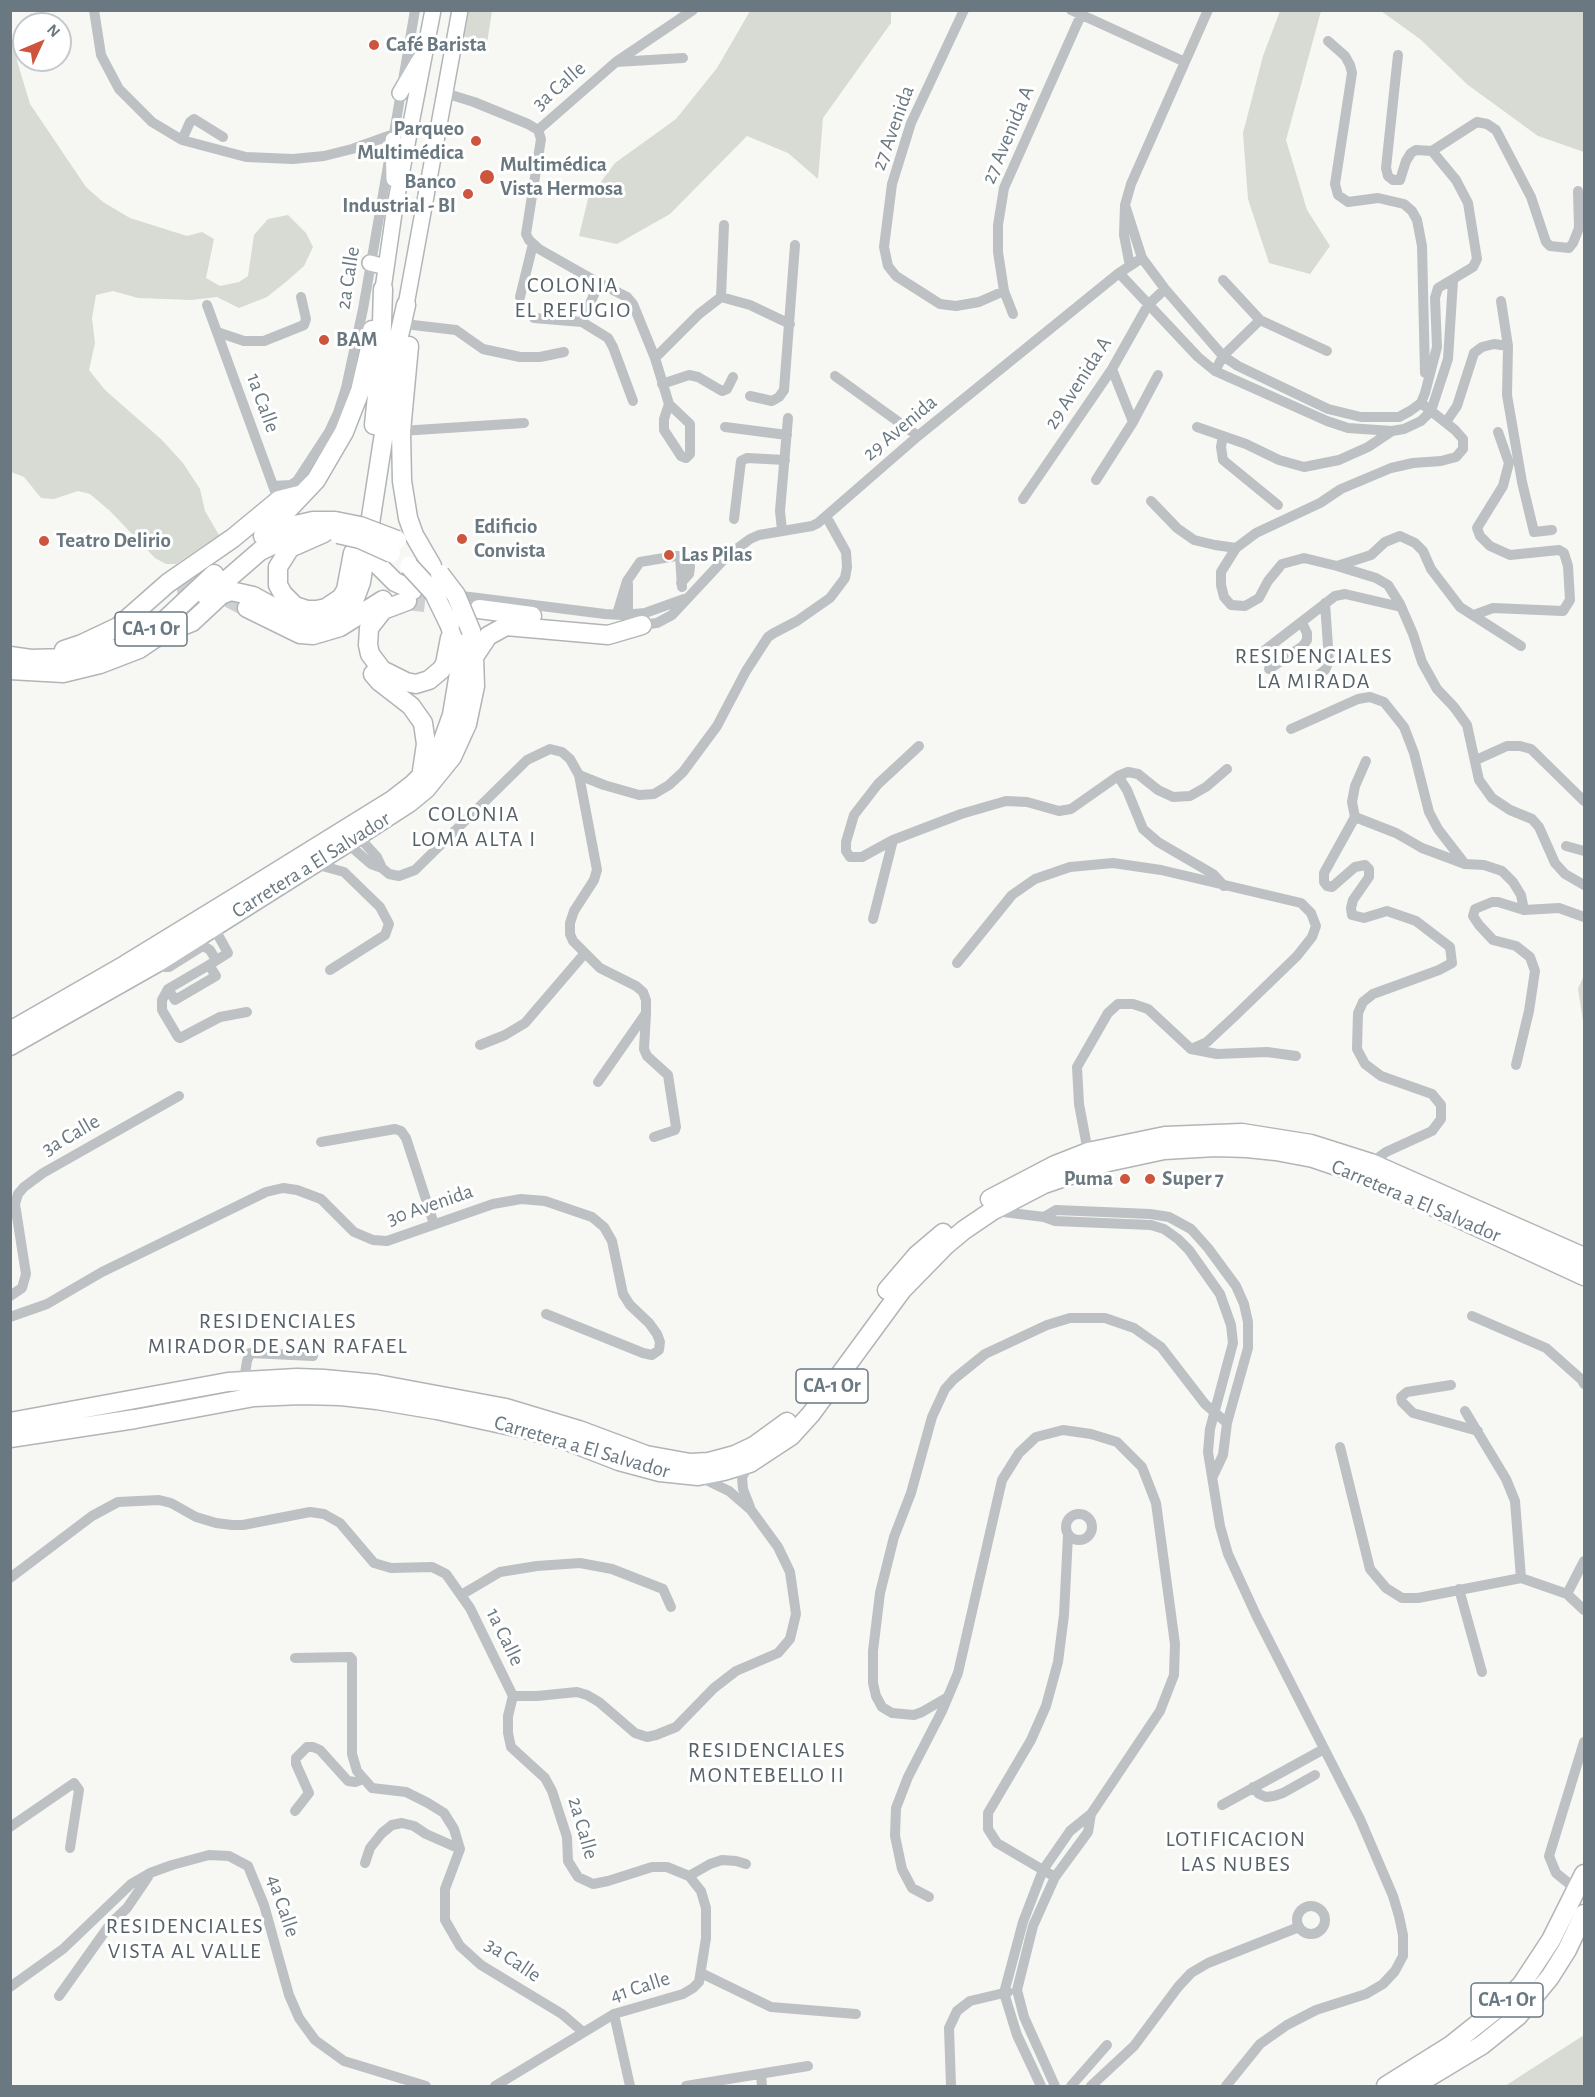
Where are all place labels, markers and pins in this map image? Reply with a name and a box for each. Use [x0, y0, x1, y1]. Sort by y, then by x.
place label: Café Barista [386, 32, 487, 58]
marker: Café Barista [367, 38, 381, 52]
place label: Parqueo Multimédica [357, 116, 464, 166]
marker: Parqueo Multimédica [469, 134, 483, 148]
place label: Multimédica Vista Hermosa [500, 152, 623, 202]
marker: Multimédica Vista Hermosa [478, 168, 496, 186]
place label: Banco Industrial - BI [342, 169, 456, 219]
marker: Banco Industrial - BI [461, 187, 475, 201]
place label: BAM [336, 327, 377, 353]
marker: BAM [317, 333, 331, 347]
place label: Edificio Convista [474, 514, 546, 564]
place label: Teatro Delirio [56, 528, 171, 554]
marker: Edificio Convista [455, 532, 469, 546]
marker: Teatro Delirio [37, 534, 51, 548]
place label: Las Pilas [681, 542, 752, 568]
marker: Las Pilas [662, 548, 676, 562]
place label: Puma [1064, 1166, 1113, 1192]
place label: Super 7 [1162, 1166, 1224, 1192]
marker: Puma [1118, 1172, 1132, 1186]
marker: Super 7 [1143, 1172, 1157, 1186]

